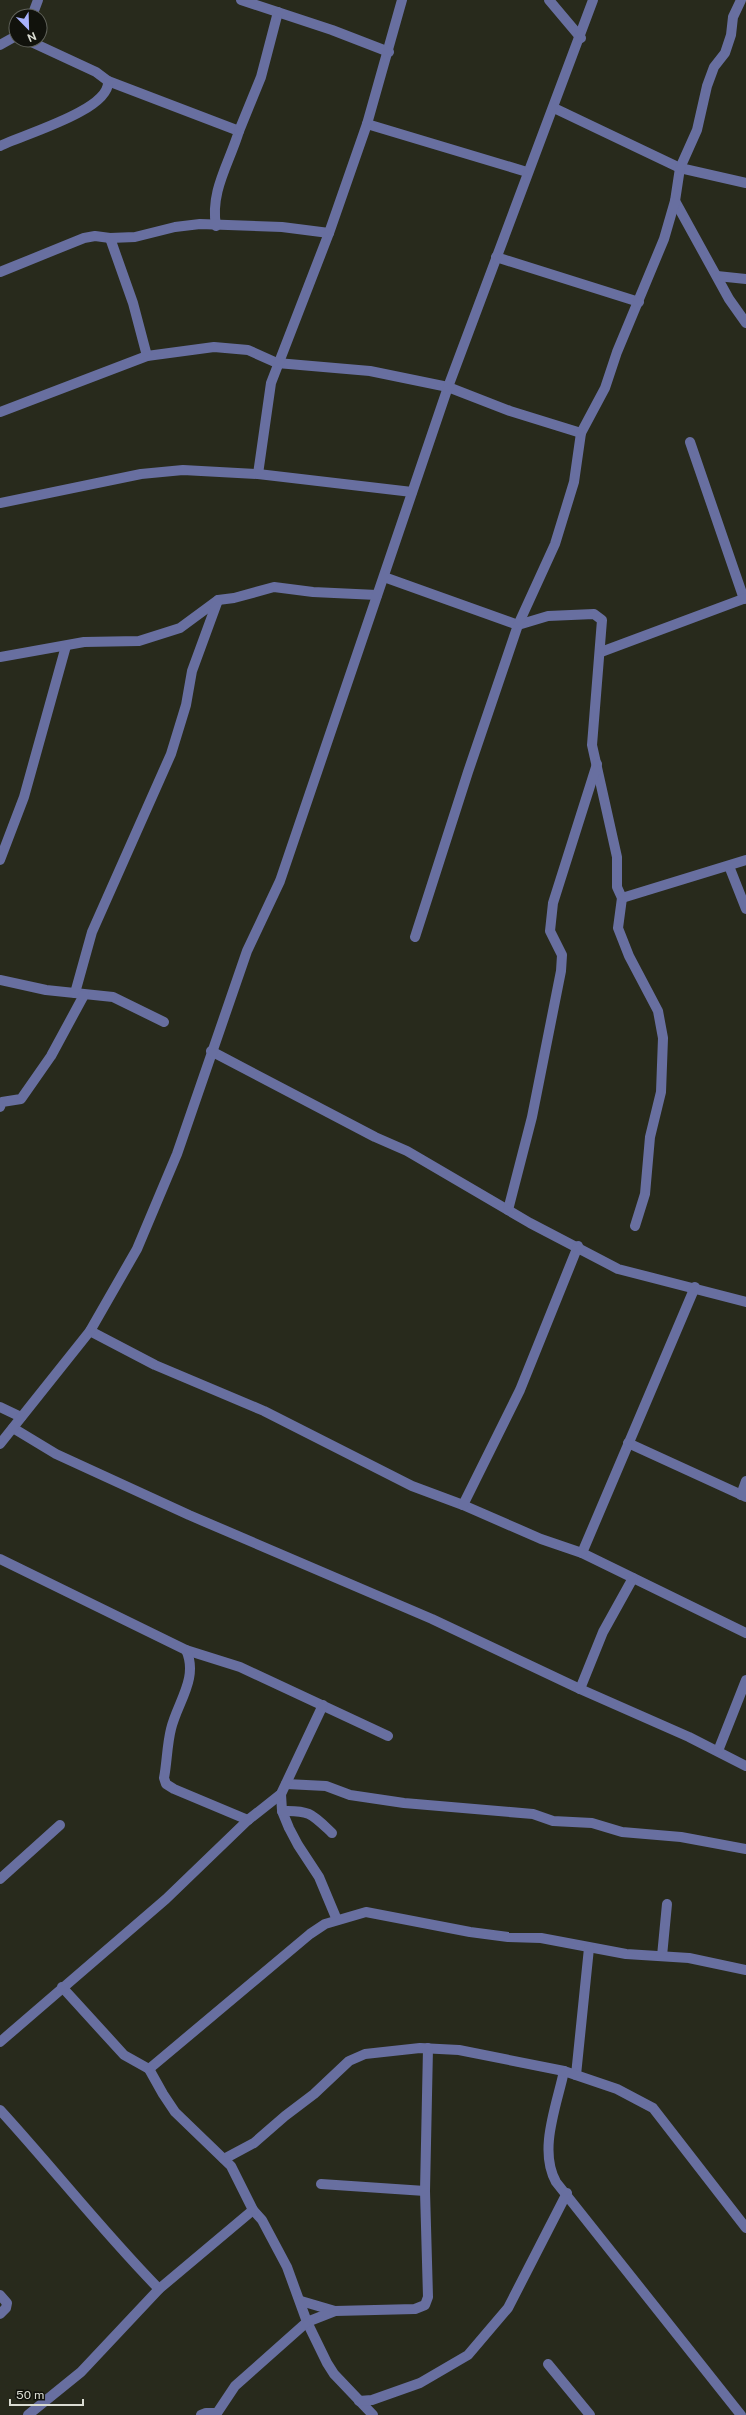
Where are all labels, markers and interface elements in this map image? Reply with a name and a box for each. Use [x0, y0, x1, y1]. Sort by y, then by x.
north arrow [8, 8, 48, 48]
text: N [26, 30, 38, 44]
scale bar [10, 2381, 83, 2407]
text: 50 m [16, 2388, 44, 2402]

